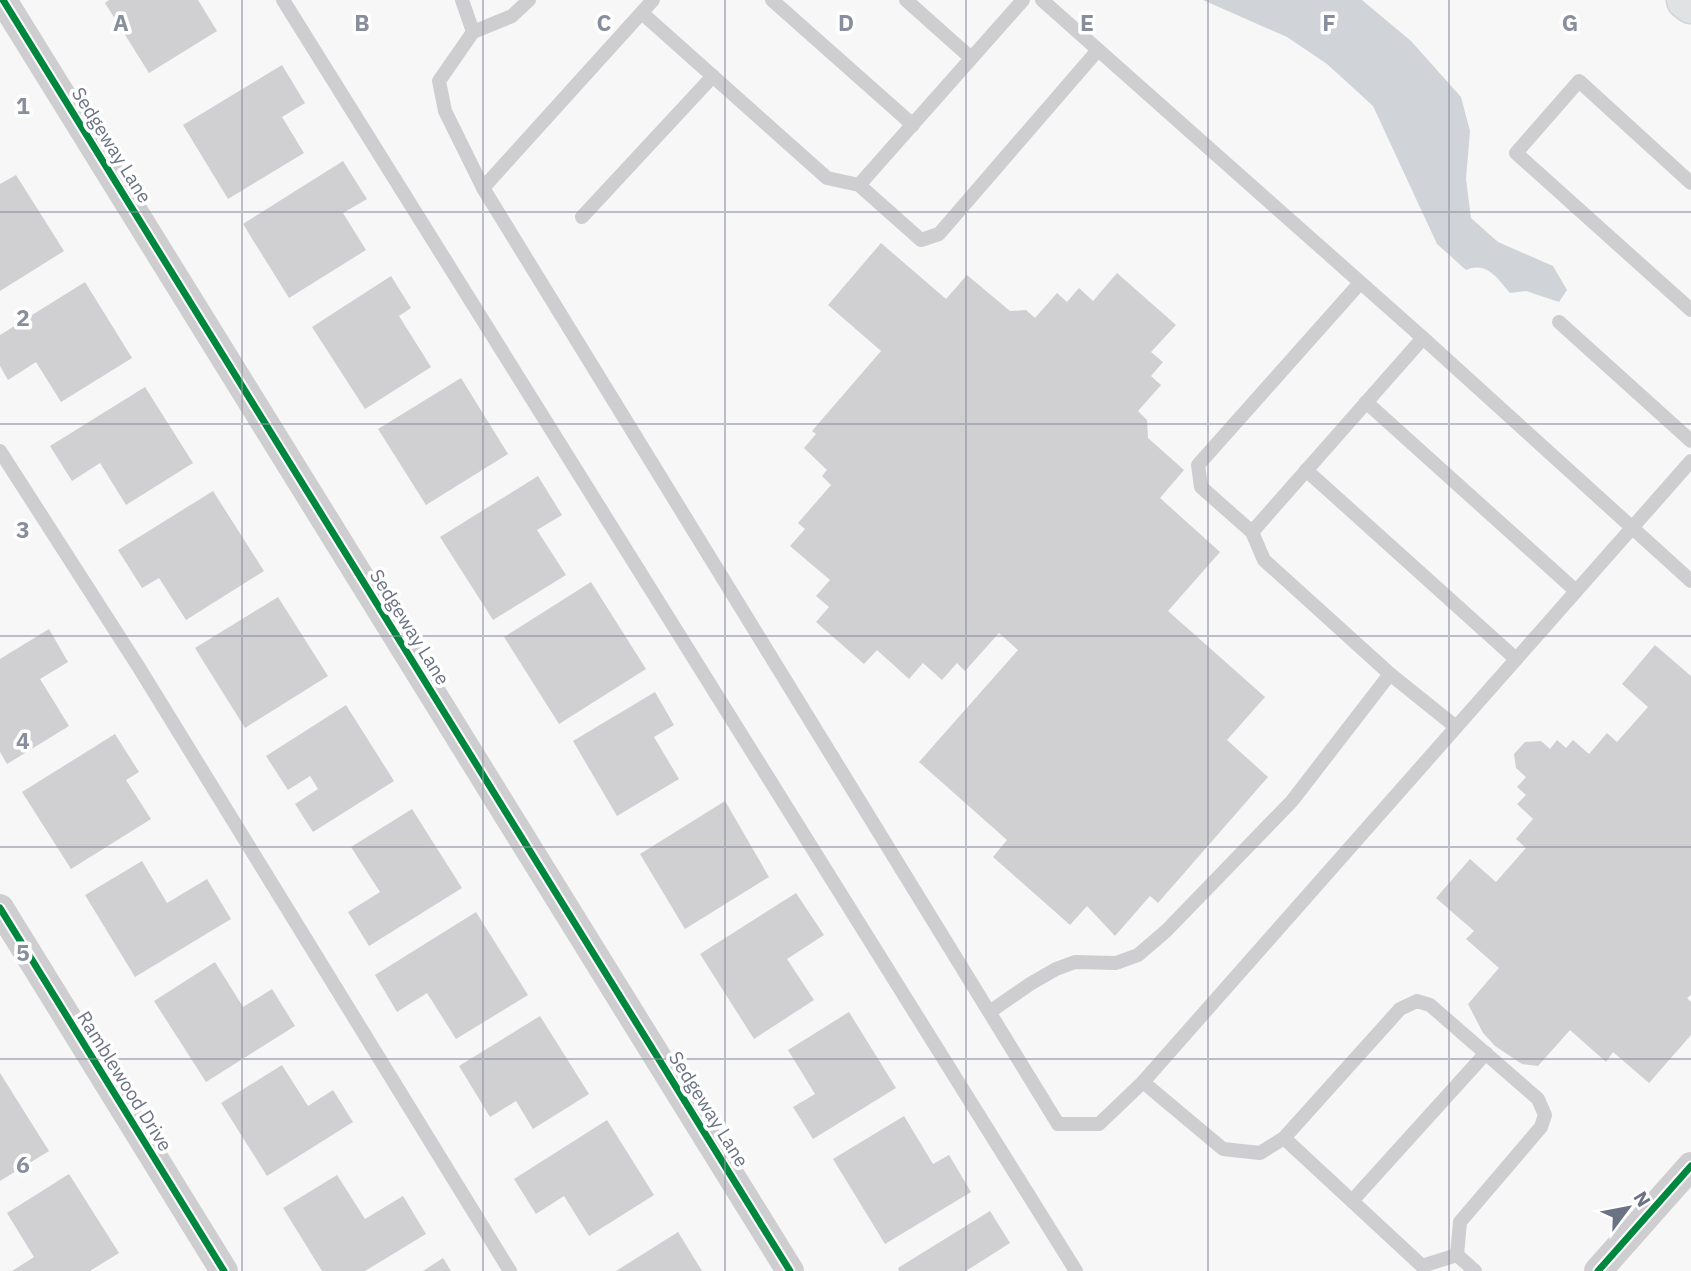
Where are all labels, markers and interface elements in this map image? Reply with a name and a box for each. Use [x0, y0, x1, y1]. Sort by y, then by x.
text: A [113, 7, 129, 37]
text: B [354, 7, 370, 37]
text: C [597, 7, 612, 37]
text: D [838, 7, 854, 37]
text: E [1080, 7, 1094, 37]
text: F [1322, 7, 1336, 37]
text: G [1562, 7, 1578, 37]
street label: Sedgeway Lane [67, 83, 157, 207]
text: 1 [16, 90, 30, 120]
text: 2 [16, 302, 30, 332]
text: 3 [16, 514, 30, 544]
street label: Sedgeway Lane [365, 565, 455, 689]
text: 4 [16, 725, 30, 755]
text: 5 [16, 937, 30, 967]
street label: Ramblewood Drive [72, 1007, 178, 1155]
street label: Sedgeway Lane [664, 1047, 754, 1171]
text: 6 [16, 1149, 30, 1179]
north arrow [1593, 1173, 1663, 1243]
text: N [1629, 1187, 1656, 1211]

